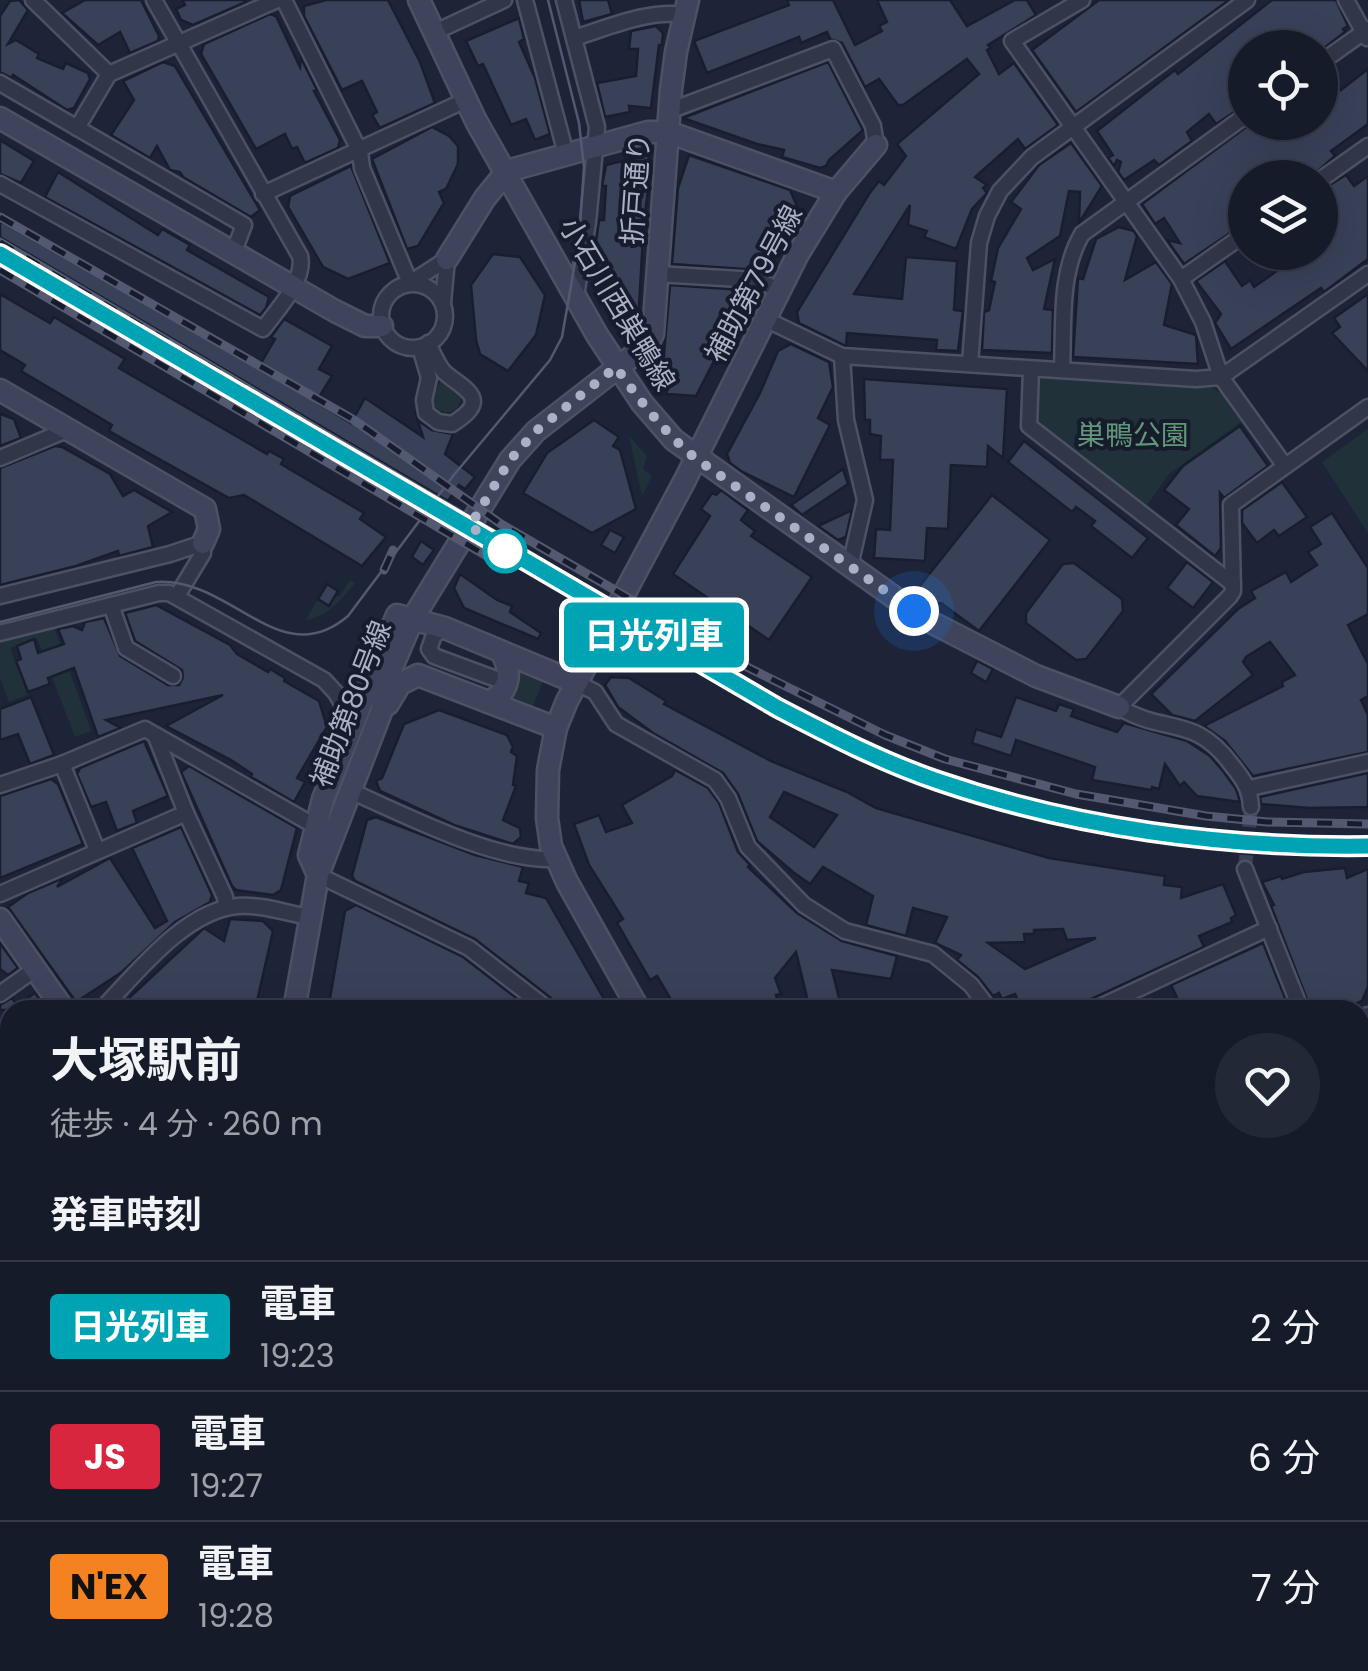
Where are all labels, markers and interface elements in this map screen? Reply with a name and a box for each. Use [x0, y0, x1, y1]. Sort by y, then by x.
map controls [1228, 30, 1338, 270]
button: locate [1228, 30, 1338, 140]
street label: 折戸通り [613, 132, 659, 246]
button: layers [1228, 160, 1338, 270]
street label: 補助第79号線 [696, 198, 812, 370]
street label: 小石川西巣鴨線 [550, 210, 684, 398]
park label: 巣鴨公園 [1077, 416, 1189, 455]
unlabelled marker [484, 530, 526, 572]
your location [889, 586, 939, 636]
line badge: 日光列車 [584, 602, 724, 668]
text: 日光列車 [584, 611, 724, 660]
street label: 補助第80号線 [301, 615, 401, 793]
text: 大塚駅前 [50, 1027, 242, 1094]
button: heart [1215, 1033, 1320, 1138]
text: 徒歩 · 4 分 · 260 m [50, 1101, 323, 1146]
text: 発車時刻 [50, 1188, 202, 1241]
text: 電車 [260, 1277, 336, 1330]
text: 2 分 [1250, 1301, 1320, 1354]
text: 日光列車 [70, 1302, 210, 1351]
text: 19:23 [260, 1333, 334, 1378]
text: 電車 [190, 1407, 266, 1460]
text: 6 分 [1248, 1431, 1320, 1484]
text: JS [84, 1432, 126, 1481]
text: 19:27 [190, 1463, 263, 1508]
text: 電車 [198, 1537, 274, 1590]
text: 7 分 [1251, 1561, 1320, 1614]
text: N'EX [70, 1562, 148, 1611]
text: 19:28 [198, 1593, 274, 1638]

